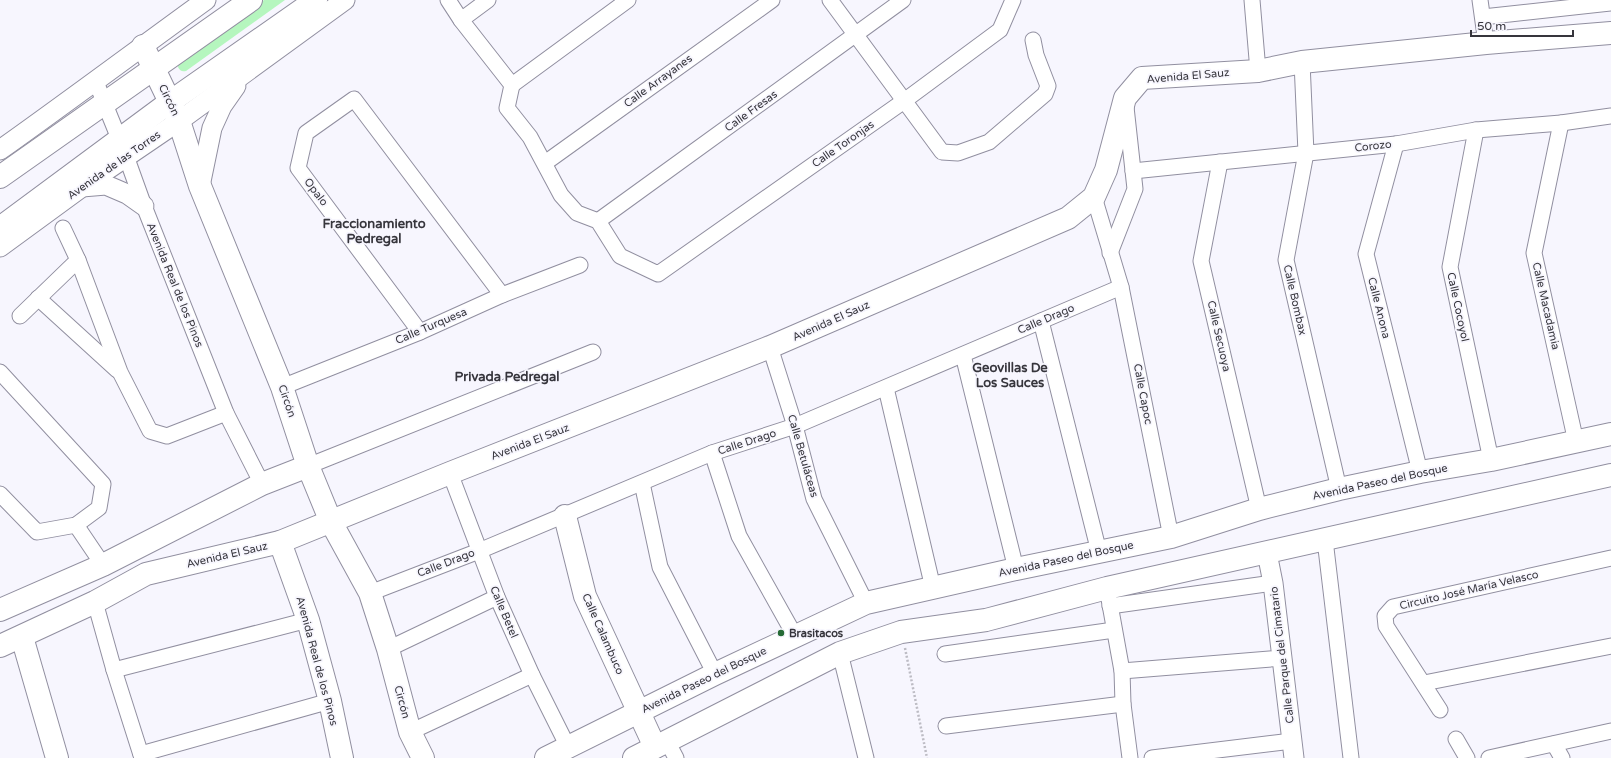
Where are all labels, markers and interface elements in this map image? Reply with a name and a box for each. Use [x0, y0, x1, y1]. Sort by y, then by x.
scale bar [1471, 12, 1573, 38]
text: 50 m [1477, 19, 1506, 33]
street label: Calle Arrayanes [621, 52, 695, 110]
street label: Avenida El Sauz [1146, 66, 1230, 86]
street label: Circón [156, 82, 182, 118]
street label: Calle Fresas [722, 88, 780, 134]
street label: Calle Toronjas [809, 118, 877, 170]
street label: Avenida de las Torres [65, 128, 163, 202]
street label: Corozo [1354, 138, 1392, 154]
street label: Opalo [301, 176, 331, 209]
district label: Fraccionamiento Pedregal [322, 216, 426, 247]
street label: Avenida Real de los Pinos [144, 221, 206, 349]
street label: Calle Macadamia [1530, 261, 1562, 351]
street label: Calle Bombax [1281, 264, 1309, 336]
street label: Calle Cocoyol [1444, 271, 1472, 343]
street label: Calle Anona [1365, 276, 1393, 340]
street label: Avenida El Sauz [790, 298, 872, 344]
street label: Calle Secuoya [1205, 299, 1233, 373]
street label: Calle Drago [1016, 301, 1077, 337]
street label: Calle Turquesa [393, 305, 469, 347]
district label: Geovillas De Los Sauces [972, 360, 1048, 391]
street label: Calle Capoc [1131, 362, 1155, 426]
district label: Privada Pedregal [455, 369, 559, 385]
street label: Circón [275, 383, 299, 419]
street label: Calle Betuláceas [785, 413, 821, 499]
street label: Avenida El Sauz [489, 421, 572, 463]
street label: Calle Drago [716, 426, 778, 458]
street label: Avenida Paseo del Bosque [1311, 461, 1449, 503]
street label: Avenida Paseo del Bosque [997, 538, 1135, 580]
street label: Avenida El Sauz [185, 539, 269, 571]
street label: Calle Drago [415, 546, 477, 580]
street label: Circuito José María Velasco [1398, 568, 1540, 612]
street label: Calle Betel [487, 584, 521, 640]
street label: Calle Parque del Cimatario [1267, 586, 1297, 724]
street label: Calle Calambuco [579, 591, 627, 677]
street label: Avenida Real de los Pinos [293, 595, 341, 727]
place label: Brasitacos [789, 627, 844, 640]
marker: Brasitacos [776, 628, 786, 638]
street label: Avenida Paseo del Bosque [639, 644, 769, 716]
street label: Circón [391, 684, 413, 720]

